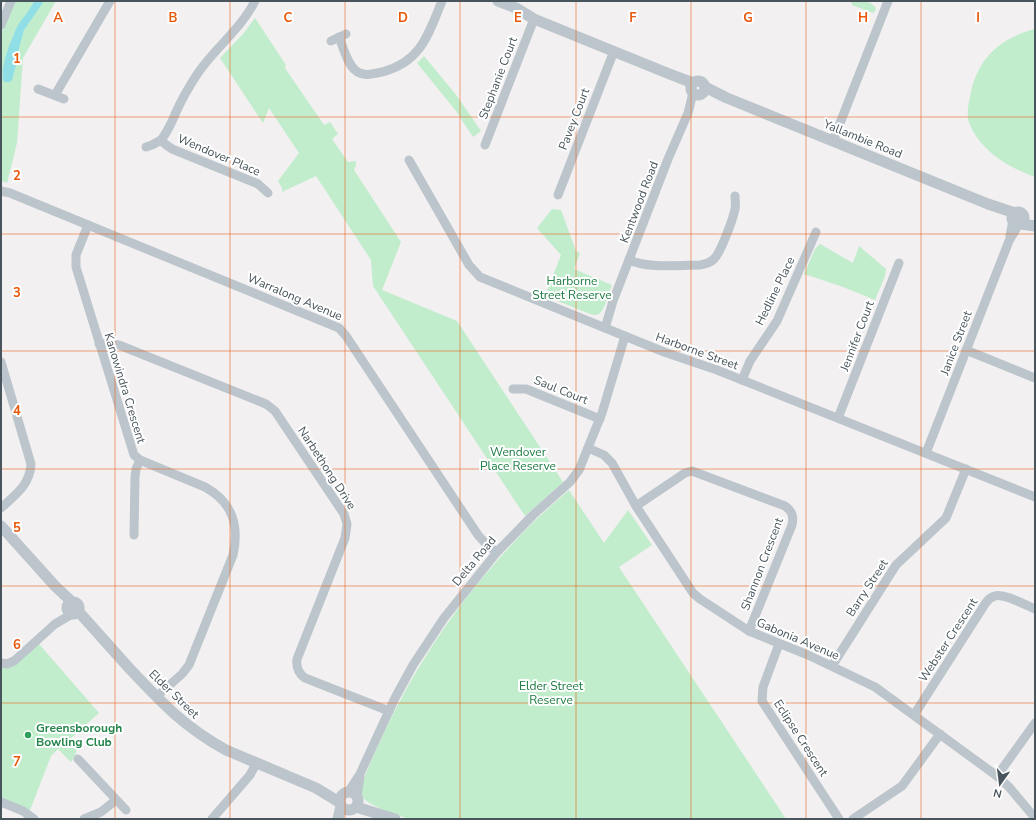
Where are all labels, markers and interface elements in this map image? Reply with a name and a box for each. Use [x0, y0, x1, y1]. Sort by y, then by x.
text: A [53, 9, 63, 27]
text: B [169, 9, 178, 27]
text: C [284, 9, 293, 27]
text: D [398, 9, 408, 27]
text: E [514, 9, 522, 27]
text: F [629, 9, 637, 27]
text: G [743, 9, 753, 27]
text: H [858, 9, 868, 27]
text: I [976, 9, 980, 27]
street label: Stephanie Court [475, 34, 521, 121]
text: 1 [13, 50, 21, 68]
street label: Pavey Court [555, 85, 593, 152]
street label: Yallambie Road [820, 116, 905, 162]
street label: Wendover Place [175, 130, 263, 180]
street label: Kentwood Road [616, 159, 662, 245]
text: 2 [13, 167, 21, 185]
street label: Hedline Place [751, 254, 799, 328]
street label: Warralong Avenue [245, 270, 345, 324]
park label: Harborne Street Reserve [532, 273, 612, 303]
text: 3 [13, 284, 21, 302]
street label: Jennifer Court [836, 298, 878, 374]
street label: Janice Street [936, 308, 976, 378]
street label: Harborne Street [653, 329, 741, 374]
street label: Kanowindra Crescent [101, 331, 150, 446]
street label: Saul Court [532, 372, 591, 408]
text: 4 [13, 402, 21, 420]
street label: Narbethong Drive [294, 423, 360, 513]
park label: Wendover Place Reserve [480, 444, 556, 474]
street label: Shannon Crescent [737, 515, 787, 613]
text: 5 [13, 519, 21, 537]
street label: Delta Road [448, 533, 500, 589]
street label: Barry Street [842, 556, 892, 620]
street label: Webster Crescent [915, 594, 982, 685]
street label: Gabonia Avenue [754, 614, 842, 664]
text: 6 [13, 636, 21, 654]
street label: Elder Street [145, 666, 203, 723]
park label: Elder Street Reserve [519, 678, 584, 708]
street label: Eclipse Crescent [770, 697, 832, 780]
place label: Greensborough Bowling Club [36, 720, 122, 750]
marker: Greensborough Bowling Club [23, 730, 33, 740]
text: 7 [13, 753, 21, 771]
north arrow [980, 764, 1020, 804]
text: N [992, 785, 1004, 801]

